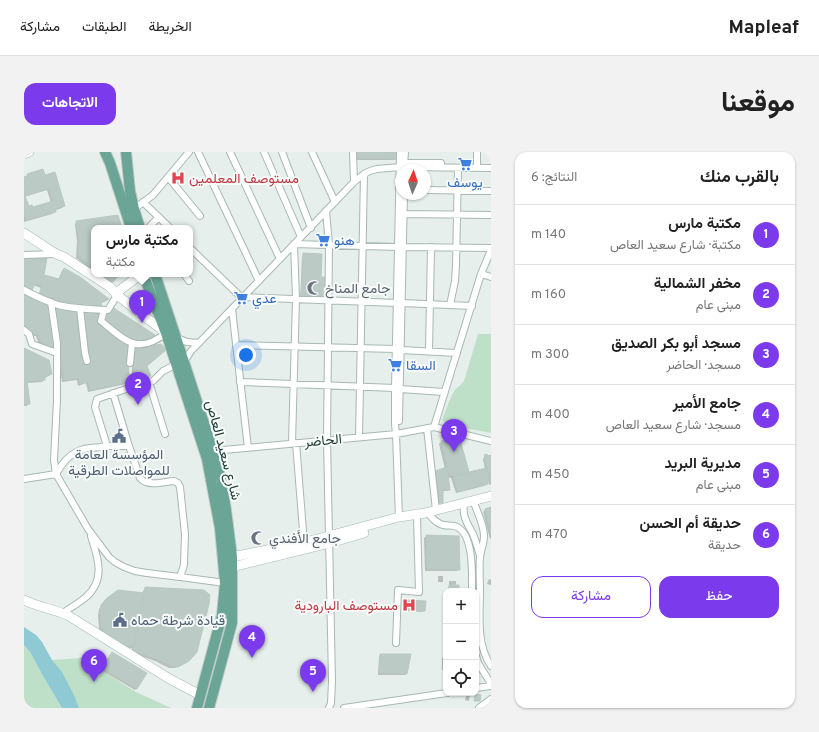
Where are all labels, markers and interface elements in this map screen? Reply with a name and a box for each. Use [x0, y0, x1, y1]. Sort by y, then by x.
text: Mapleaf [728, 16, 799, 40]
text: مشاركة [20, 19, 60, 36]
text: الطبقات [82, 19, 126, 36]
text: الخريطة [148, 19, 192, 36]
button: الاتجاهات [24, 83, 116, 125]
text: موقعنا [721, 86, 795, 122]
supermarket icon: يوسف [457, 156, 473, 172]
north arrow [395, 164, 431, 200]
text: بالقرب منك [700, 167, 779, 189]
hospital icon: مستوصف المعلمين [170, 170, 186, 186]
text: النتائج: 6 [531, 170, 577, 186]
place label: مستوصف المعلمين [189, 171, 299, 188]
place label: يوسف [447, 175, 483, 192]
text: مكتبة مارس [668, 215, 741, 234]
popup [91, 225, 193, 277]
text: 140 m [531, 227, 566, 243]
text: 1 [763, 227, 769, 243]
text: مكتبة مارس [106, 232, 178, 251]
supermarket icon: هنو [315, 232, 331, 248]
place label: هنو [334, 233, 355, 250]
text: مكتبة · شارع سعيد العاص [610, 238, 741, 254]
text: مكتبة [106, 255, 135, 271]
text: مخفر الشمالية [654, 275, 741, 294]
mosque icon: جامع المناخ [306, 280, 322, 296]
place label: جامع المناخ [325, 281, 390, 299]
text: 160 m [531, 287, 566, 303]
text: 2 [762, 287, 770, 303]
pin: 1 [129, 290, 155, 323]
supermarket icon: عدي [233, 290, 249, 306]
place label: عدي [252, 291, 277, 310]
text: مبنى عام [696, 298, 741, 314]
text: مسجد أبو بكر الصديق [611, 335, 741, 354]
your location [236, 345, 256, 365]
text: 300 m [531, 347, 569, 363]
text: 3 [762, 347, 770, 363]
supermarket icon: السقا [387, 357, 403, 373]
place label: السقا [406, 358, 436, 375]
text: مسجد · الحاضر [666, 358, 741, 374]
pin: 2 [125, 372, 151, 405]
text: جامع الأمير [673, 395, 741, 414]
street label: شارع سعيد العاص [200, 399, 244, 502]
text: 400 m [531, 407, 570, 423]
text: 4 [762, 407, 770, 423]
text: مسجد · شارع سعيد العاص [606, 418, 741, 434]
pin: 3 [441, 419, 467, 452]
public building icon: المؤسسة العامة للمواصلات الطرقية [111, 428, 127, 444]
street label: الحاضر [303, 431, 343, 452]
place label: المؤسسة العامة للمواصلات الطرقية [68, 447, 170, 480]
text: مديرية البريد [664, 455, 741, 474]
text: 450 m [531, 467, 570, 483]
text: 5 [762, 467, 770, 483]
text: مبنى عام [696, 478, 741, 494]
text: حديقة أم الحسن [640, 515, 741, 534]
text: 470 m [531, 527, 568, 543]
text: 6 [762, 527, 770, 543]
mosque icon: جامع الأفندي [250, 530, 266, 546]
place label: جامع الأفندي [269, 530, 341, 550]
text: حديقة [708, 538, 741, 554]
button: مشاركة [531, 576, 651, 618]
button: حفظ [659, 576, 779, 618]
map controls [443, 588, 479, 696]
button: + [443, 588, 479, 624]
hospital icon: مستوصف البارودية [401, 597, 417, 613]
place label: مستوصف البارودية [295, 598, 398, 615]
public building icon: قيادة شرطة حماه [112, 612, 128, 628]
place label: قيادة شرطة حماه [131, 613, 225, 630]
button: − [443, 624, 479, 660]
pin: 4 [239, 625, 265, 658]
pin: 6 [81, 649, 107, 682]
pin: 5 [300, 659, 326, 692]
button: locate [443, 660, 479, 696]

